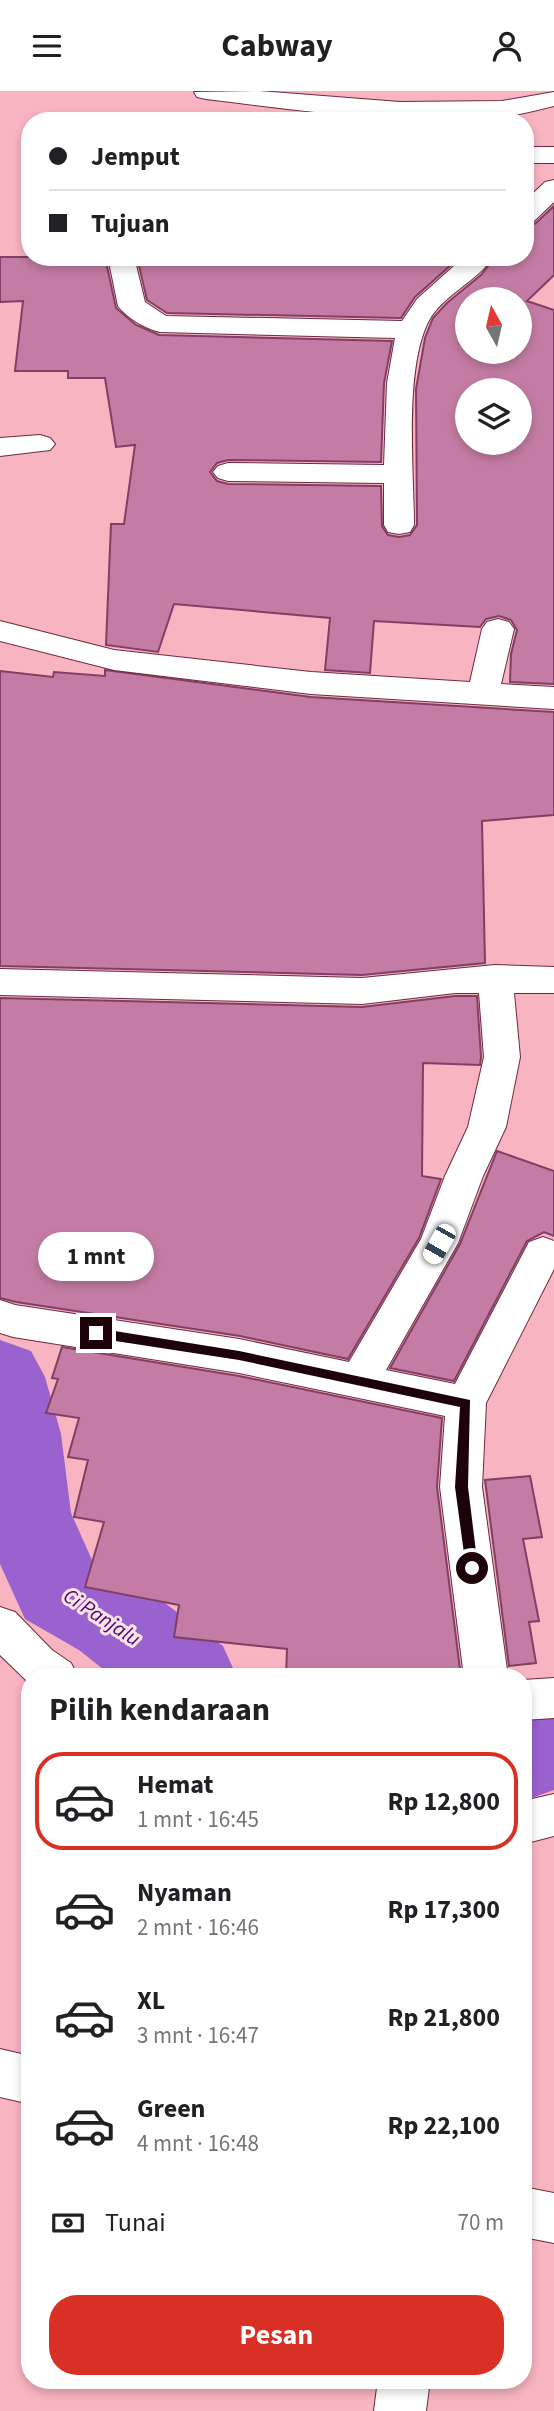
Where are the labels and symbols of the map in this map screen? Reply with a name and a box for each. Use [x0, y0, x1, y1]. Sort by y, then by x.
north arrow [455, 287, 532, 364]
car [420, 1221, 459, 1267]
callout: 1 mnt [38, 1231, 154, 1281]
route end [80, 1317, 112, 1349]
route start [456, 1552, 488, 1584]
water label: Ci Panjalu [57, 1581, 147, 1653]

